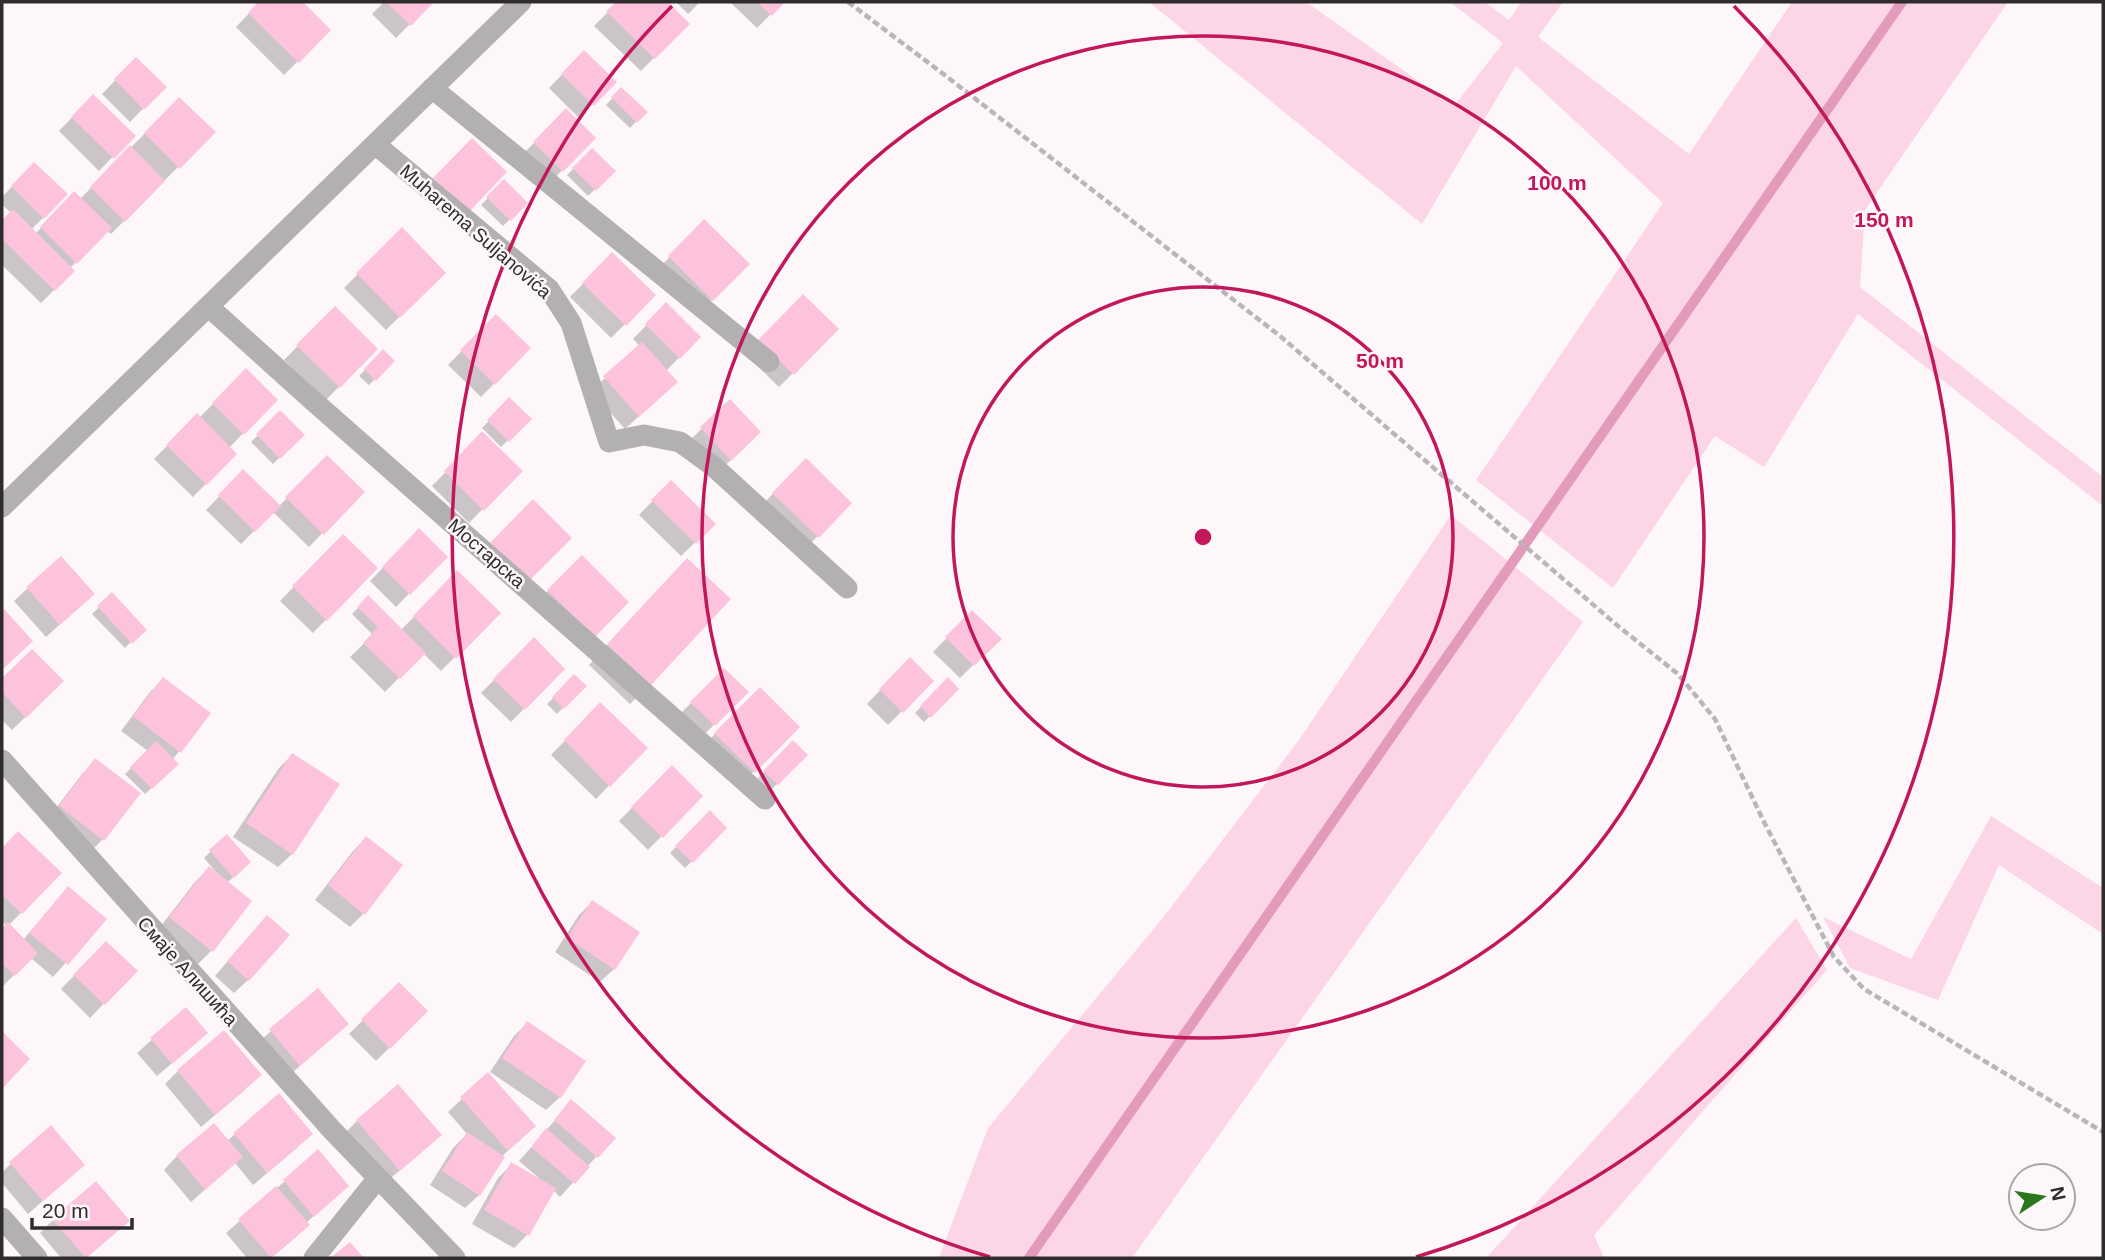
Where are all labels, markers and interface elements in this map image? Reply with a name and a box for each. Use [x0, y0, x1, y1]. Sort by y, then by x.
street label: Muharema Suljanovića [396, 160, 556, 303]
text: 100 m [1527, 171, 1587, 194]
text: 150 m [1854, 208, 1914, 231]
text: 50 m [1356, 349, 1404, 372]
street label: Мостарска [444, 514, 530, 593]
centre of rings [1191, 525, 1215, 549]
street label: Смаје Алишића [133, 913, 242, 1030]
north arrow [2007, 1162, 2077, 1232]
text: N [2046, 1185, 2070, 1202]
scale bar [32, 1186, 131, 1230]
text: 20 m [42, 1199, 89, 1222]

